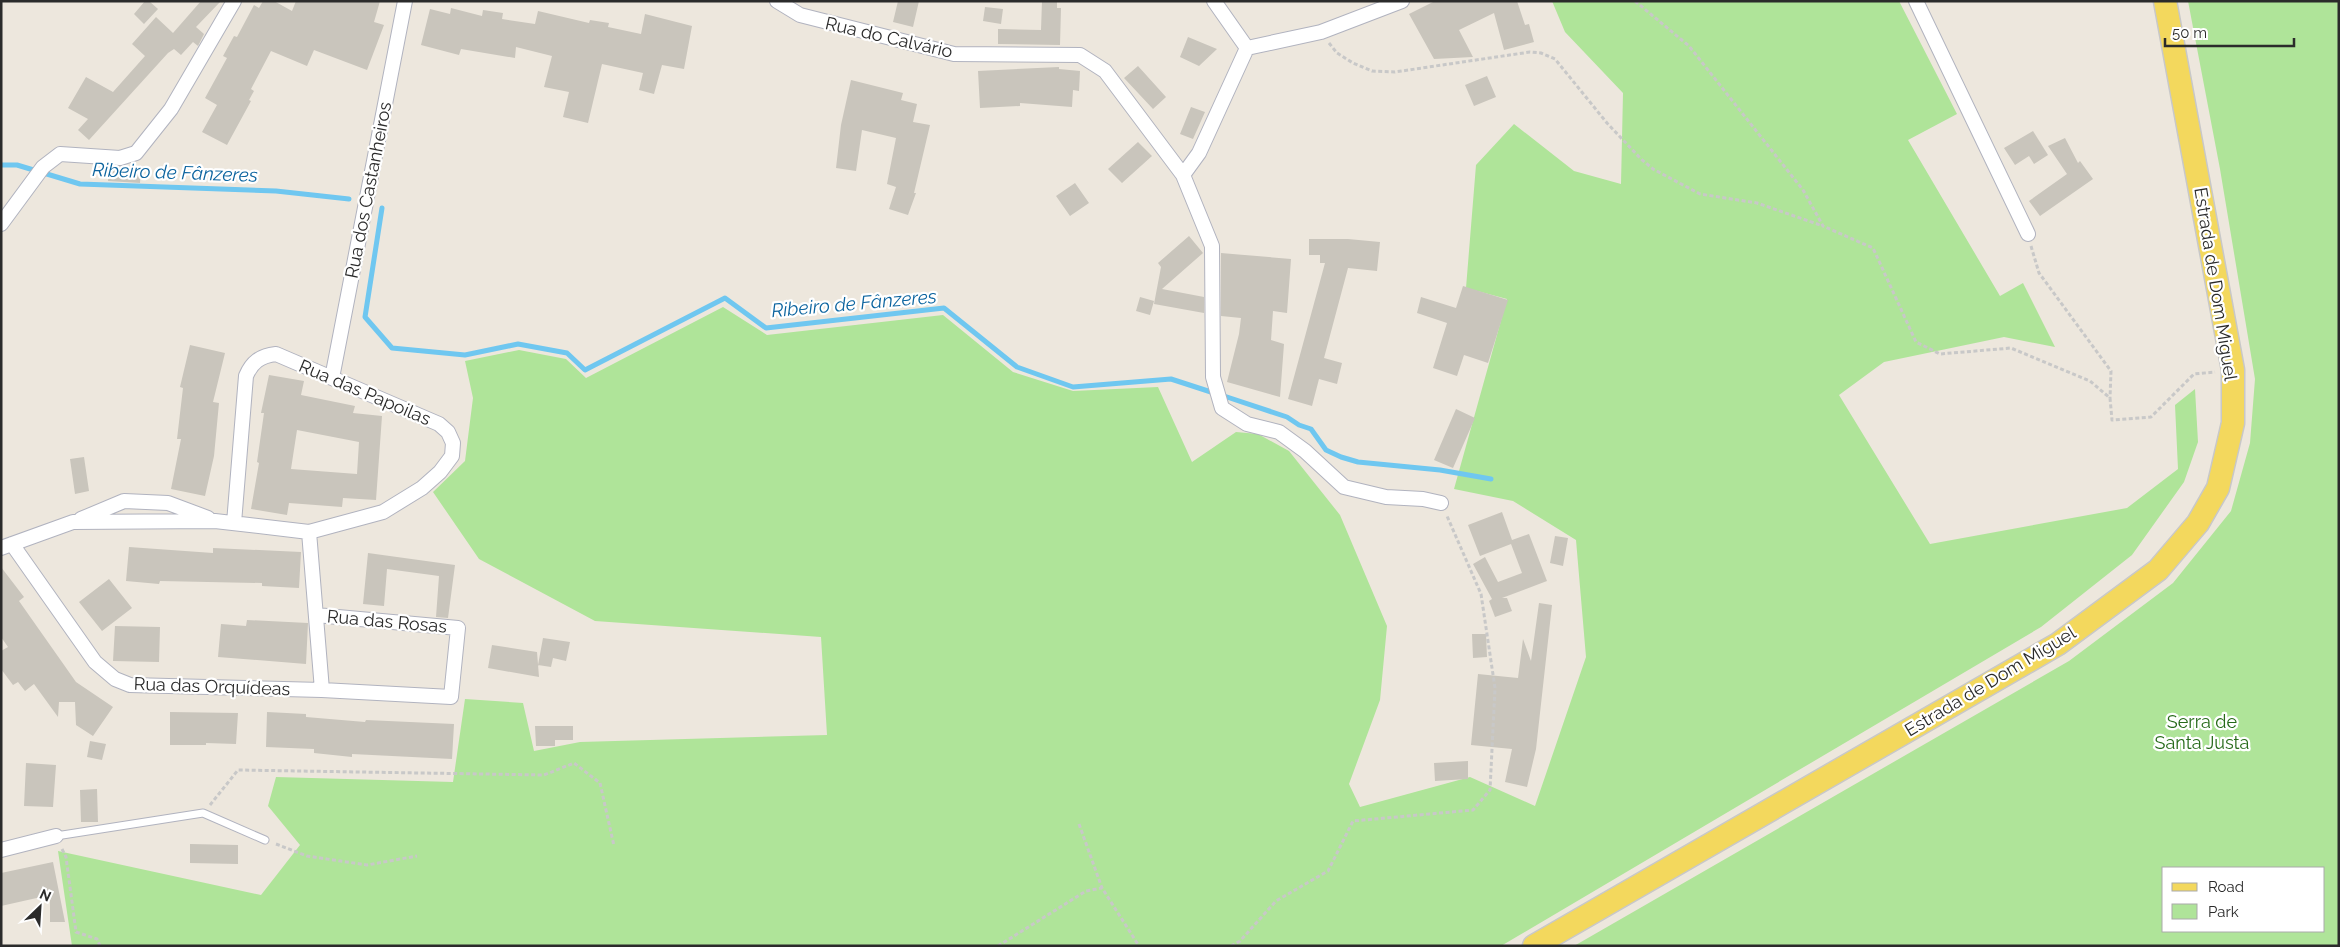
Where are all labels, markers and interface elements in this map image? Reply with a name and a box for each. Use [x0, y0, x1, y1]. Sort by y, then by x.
street label: Rua do Calvário [823, 12, 955, 62]
scale bar [2165, 15, 2294, 47]
text: 50 m [2172, 24, 2207, 42]
street label: Rua dos Castanheiros [341, 100, 395, 280]
water label: Ribeiro de Fânzeres [92, 158, 258, 186]
street label: Estrada de Dom Miguel [2190, 186, 2242, 382]
water label: Ribeiro de Fânzeres [770, 285, 938, 321]
street label: Rua das Papoilas [296, 355, 434, 429]
street label: Rua das Rosas [326, 605, 448, 637]
street label: Estrada de Dom Miguel [1901, 622, 2079, 740]
street label: Rua das Orquídeas [133, 673, 291, 699]
park label: Serra de Santa Justa [2155, 711, 2249, 753]
legend [2162, 867, 2325, 932]
text: Road [2208, 878, 2244, 896]
north arrow [15, 882, 65, 932]
text: N [37, 886, 54, 905]
text: Park [2208, 903, 2239, 921]

